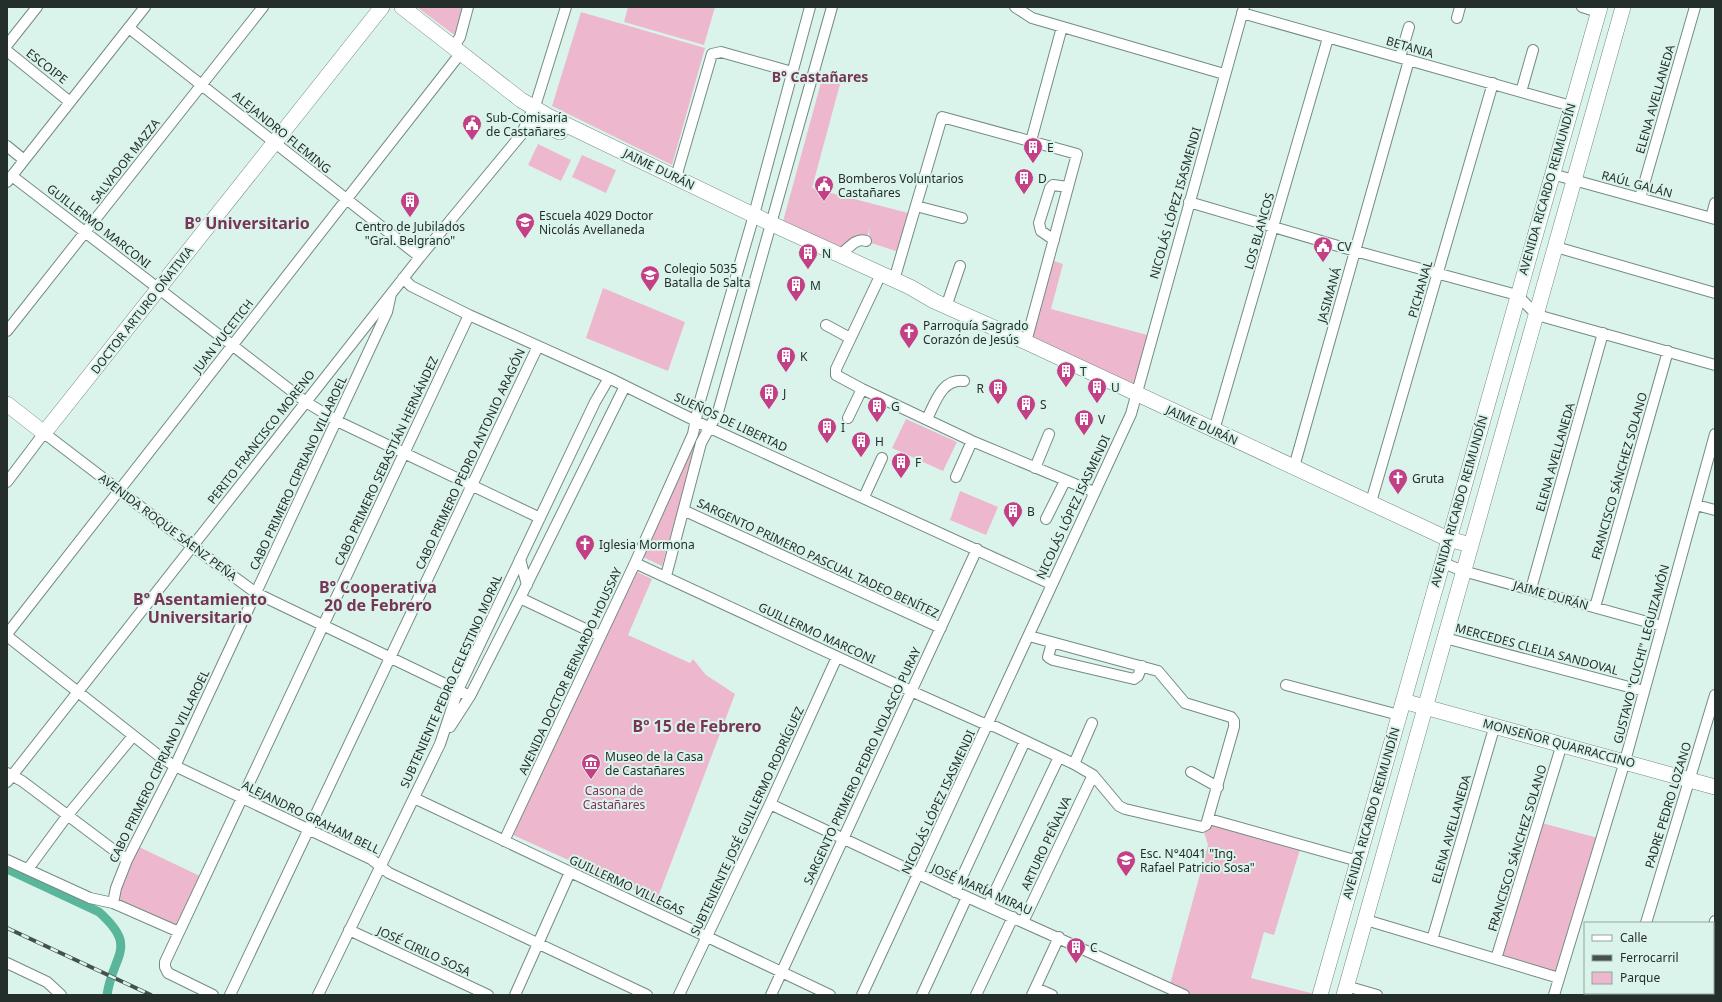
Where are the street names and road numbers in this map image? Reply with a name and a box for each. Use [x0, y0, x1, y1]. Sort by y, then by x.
street label: BETANIA [1384, 32, 1436, 62]
street label: ELENA AVELLANEDA [1631, 42, 1679, 156]
street label: ESCOIPE [23, 45, 71, 87]
street label: ALEJANDRO FLEMING [229, 87, 335, 177]
street label: AVENIDA RICARDO REIMUNDÍN [1514, 101, 1580, 277]
street label: SALVADOR MAZZA [86, 115, 164, 207]
street label: NICOLÁS LÓPEZ ISASMENDI [1145, 125, 1205, 281]
street label: JAIME DURÁN [620, 144, 698, 194]
street label: RAÚL GALÁN [1600, 166, 1674, 202]
street label: GUILLERMO MARCONI [43, 180, 155, 272]
street label: LOS BLANCOS [1240, 190, 1278, 271]
street label: DOCTOR ARTURO OÑATIVIA [87, 242, 197, 377]
street label: PICHANAL [1404, 259, 1436, 319]
street label: JASIMANÁ [1313, 265, 1345, 326]
street label: JUAN VUCETICH [188, 296, 257, 377]
street label: CABO PRIMERO PEDRO ANTONIO ARAGÓN [411, 345, 529, 573]
street label: CABO PRIMERO SEBASTIÁN HERNÁNDEZ [330, 353, 442, 568]
street label: PERITO FRANCISCO MORENO [203, 366, 319, 508]
street label: CABO PRIMERO CIPRIANO VILLAROEL [245, 373, 351, 573]
street label: SUEÑOS DE LIBERTAD [672, 388, 791, 456]
street label: FRANCISCO SÁNCHEZ SOLANO [1587, 390, 1651, 562]
street label: ELENA AVELLANEDA [1531, 400, 1579, 514]
street label: JAIME DURÁN [1162, 401, 1241, 449]
street label: AVENIDA RICARDO REIMUNDÍN [1426, 413, 1492, 589]
street label: NICOLÁS LÓPEZ ISASMENDI [1032, 432, 1114, 582]
street label: AVENIDA ROQUE SÁENZ PEÑA [95, 469, 241, 585]
street label: SARGENTO PRIMERO PASCUAL TADEO BENÍTEZ [694, 494, 942, 622]
street label: GUSTAVO "CUCHI" LEGUIZAMÓN [1609, 562, 1673, 746]
street label: AVENIDA DOCTOR BERNARDO HOUSSAY [514, 564, 626, 777]
street label: SUBTENIENTE PEDRO CELESTINO MORAL [396, 571, 506, 791]
street label: JAIME DURÁN [1510, 576, 1591, 614]
street label: GUILLERMO MARCONI [756, 598, 878, 668]
street label: MERCEDES CLELIA SANDOVAL [1454, 619, 1620, 679]
street label: SARGENTO PRIMERO PEDRO NOLASCO PURAY [799, 644, 925, 888]
street label: CABO PRIMERO CIPRIANO VILLAROEL [105, 667, 213, 865]
street label: SUBTENIENTE JOSÉ GUILLERMO RODRÍGUEZ [686, 704, 808, 938]
street label: MONSEÑOR QUARRACCINO [1481, 714, 1637, 772]
street label: AVENIDA RICARDO REIMUNDÍN [1338, 725, 1404, 901]
street label: NICOLÁS LÓPEZ ISASMENDI [897, 727, 979, 877]
street label: PADRE PEDRO LOZANO [1641, 740, 1695, 870]
street label: FRANCISCO SÁNCHEZ SOLANO [1484, 763, 1550, 933]
street label: ELENA AVELLANEDA [1427, 772, 1475, 886]
street label: ALEJANDRO GRAHAM BELL [239, 776, 383, 858]
street label: ARTURO PEÑALVA [1017, 793, 1075, 893]
street label: GUILLERMO VILLEGAS [567, 851, 688, 919]
street label: JOSÉ MARÍA MIRAU [928, 859, 1035, 919]
street label: JOSÉ CIRILO SOSA [374, 922, 474, 980]

